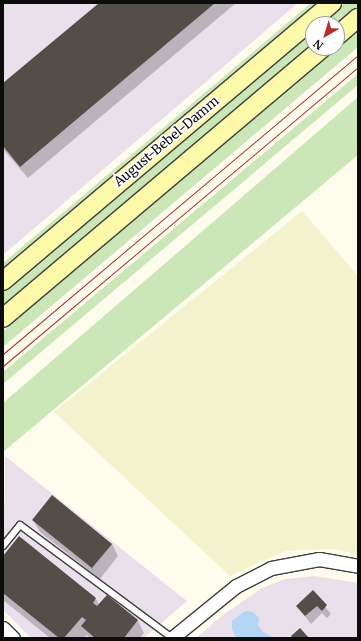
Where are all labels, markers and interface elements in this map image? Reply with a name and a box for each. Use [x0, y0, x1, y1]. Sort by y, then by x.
north arrow [305, 16, 345, 56]
text: N [310, 36, 326, 53]
street label: August-Bebel-Damm [111, 94, 223, 190]

